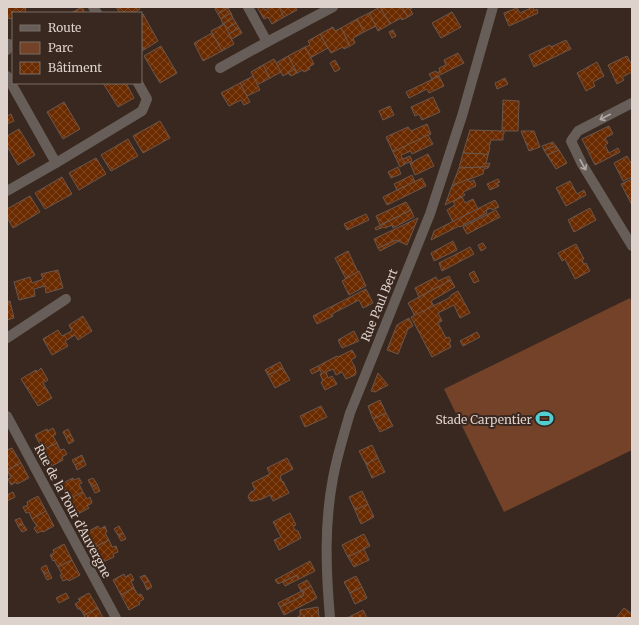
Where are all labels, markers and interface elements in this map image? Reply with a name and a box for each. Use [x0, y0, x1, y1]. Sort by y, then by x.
legend [12, 12, 142, 84]
text: Route [48, 20, 81, 35]
text: Parc [48, 40, 73, 55]
text: Bâtiment [48, 60, 102, 75]
one-way arrow [599, 114, 611, 121]
one-way arrow [580, 159, 588, 171]
street label: Rue Paul Bert [358, 266, 401, 344]
sports icon: Stade Carpentier [535, 409, 555, 429]
place label: Stade Carpentier [435, 412, 533, 427]
street label: Rue de la Tour d'Auvergne [31, 442, 115, 580]

